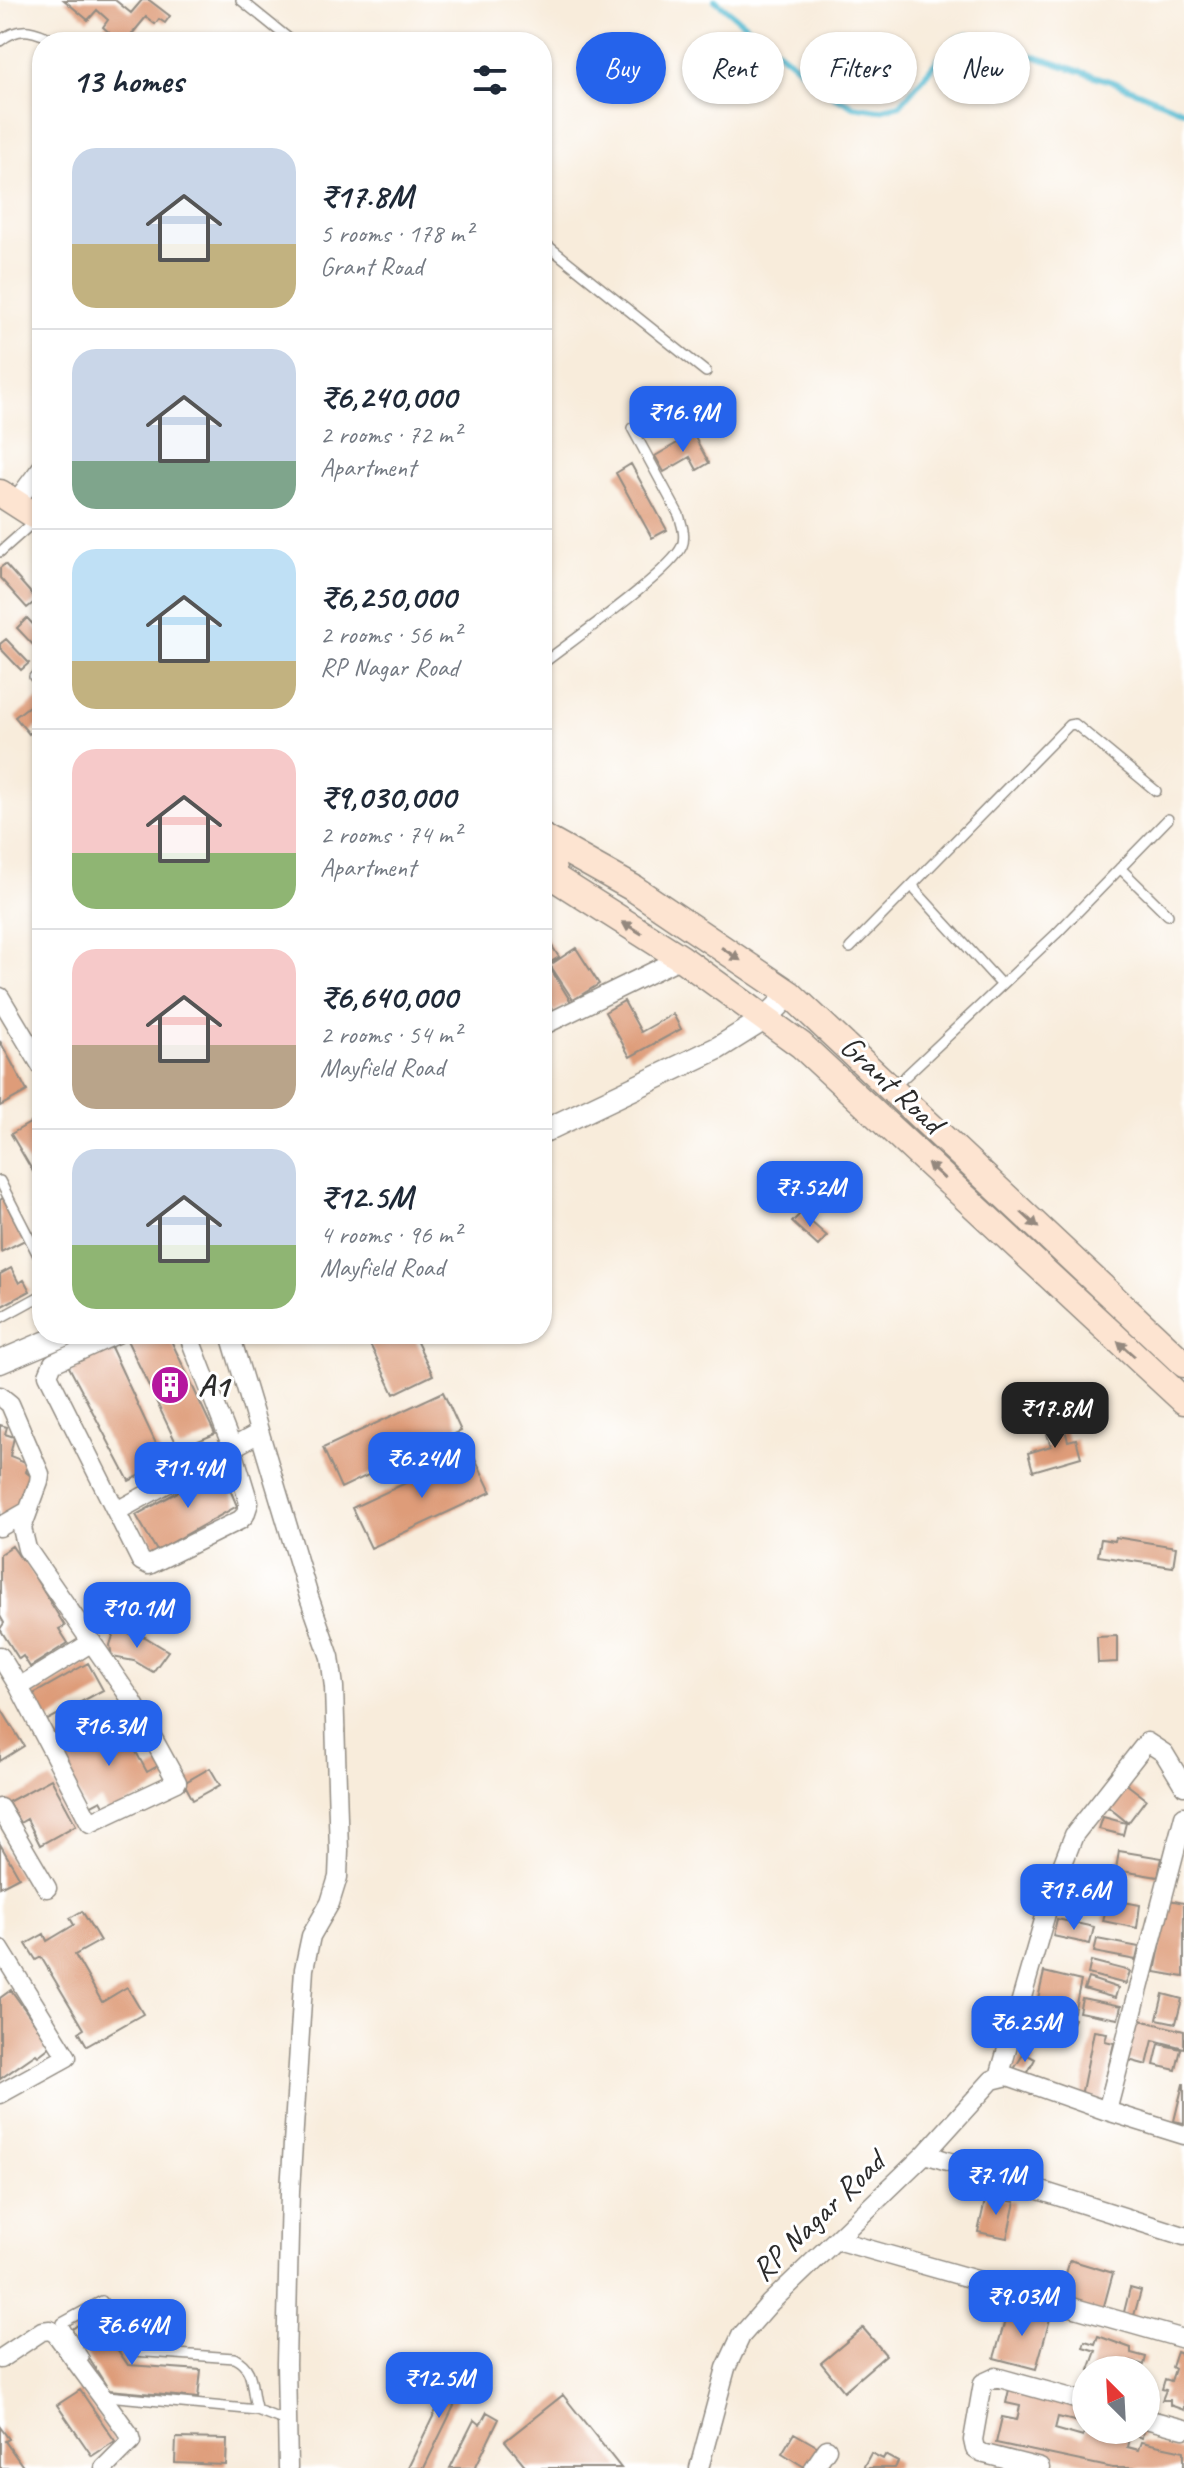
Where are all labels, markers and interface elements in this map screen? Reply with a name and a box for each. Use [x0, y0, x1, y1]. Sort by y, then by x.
chip: Buy [576, 32, 666, 104]
chip: Rent [682, 32, 784, 104]
chip: Filters [800, 32, 917, 104]
chip: New [933, 32, 1030, 104]
icon: filters [468, 58, 512, 102]
text: 13 homes [72, 59, 183, 102]
text: ₹17.8M [320, 174, 413, 217]
icon: home [136, 180, 232, 276]
text: 5 rooms · 178 m² [320, 217, 472, 250]
text: Grant Road [320, 250, 423, 283]
text: ₹6,240,000 [320, 375, 457, 418]
icon: home [136, 381, 232, 477]
pin: ₹16.9M [618, 386, 748, 454]
text: ₹16.9M [647, 395, 719, 428]
text: 2 rooms · 72 m² [320, 418, 461, 451]
text: Apartment [320, 451, 416, 484]
text: ₹6,250,000 [320, 575, 456, 618]
icon: home [136, 581, 232, 677]
text: 2 rooms · 56 m² [320, 618, 461, 651]
text: RP Nagar Road [320, 651, 458, 684]
text: ₹9,030,000 [320, 775, 455, 818]
icon: home [136, 781, 232, 877]
text: 2 rooms · 74 m² [320, 818, 461, 851]
text: Apartment [320, 851, 416, 884]
one-way arrow [621, 921, 643, 935]
one-way arrow [720, 946, 741, 961]
text: ₹6,640,000 [320, 975, 457, 1018]
icon: home [136, 981, 232, 1077]
text: 2 rooms · 54 m² [320, 1018, 461, 1051]
street label: Grant Road [832, 1026, 956, 1145]
text: Mayfield Road [320, 1051, 444, 1084]
pin: ₹7.52M [745, 1161, 875, 1229]
one-way arrow [927, 1163, 946, 1181]
text: ₹7.52M [775, 1170, 845, 1203]
text: ₹12.5M [320, 1175, 412, 1218]
icon: home [136, 1181, 232, 1277]
one-way arrow [1020, 1210, 1039, 1229]
text: 4 rooms · 96 m² [320, 1218, 461, 1251]
text: Mayfield Road [320, 1251, 444, 1284]
one-way arrow [1117, 1340, 1136, 1358]
building icon: A1 [149, 1364, 191, 1406]
place label: A1 [198, 1365, 232, 1406]
pin: ₹17.8M [990, 1382, 1120, 1450]
text: ₹17.8M [1020, 1391, 1090, 1424]
pin: ₹6.24M [357, 1432, 487, 1500]
text: ₹6.24M [386, 1441, 458, 1474]
pin: ₹11.4M [123, 1442, 253, 1510]
text: ₹11.4M [153, 1451, 223, 1484]
pin: ₹10.1M [72, 1582, 202, 1650]
text: ₹10.1M [102, 1591, 172, 1624]
pin: ₹16.3M [44, 1700, 174, 1768]
text: ₹16.3M [73, 1709, 145, 1742]
pin: ₹17.6M [1009, 1864, 1139, 1932]
text: ₹17.6M [1038, 1873, 1110, 1906]
pin: ₹6.25M [960, 1996, 1090, 2064]
text: ₹6.25M [989, 2005, 1061, 2038]
street label: RP Nagar Road [743, 2139, 897, 2290]
pin: ₹7.1M [940, 2149, 1052, 2217]
text: ₹7.1M [966, 2158, 1026, 2191]
pin: ₹9.03M [957, 2270, 1087, 2338]
text: ₹9.03M [987, 2279, 1057, 2312]
pin: ₹6.64M [67, 2299, 197, 2367]
text: ₹6.64M [96, 2308, 168, 2341]
pin: ₹12.5M [374, 2352, 504, 2420]
north arrow [1072, 2356, 1160, 2444]
map controls [1072, 2356, 1160, 2444]
text: ₹12.5M [404, 2361, 474, 2394]

